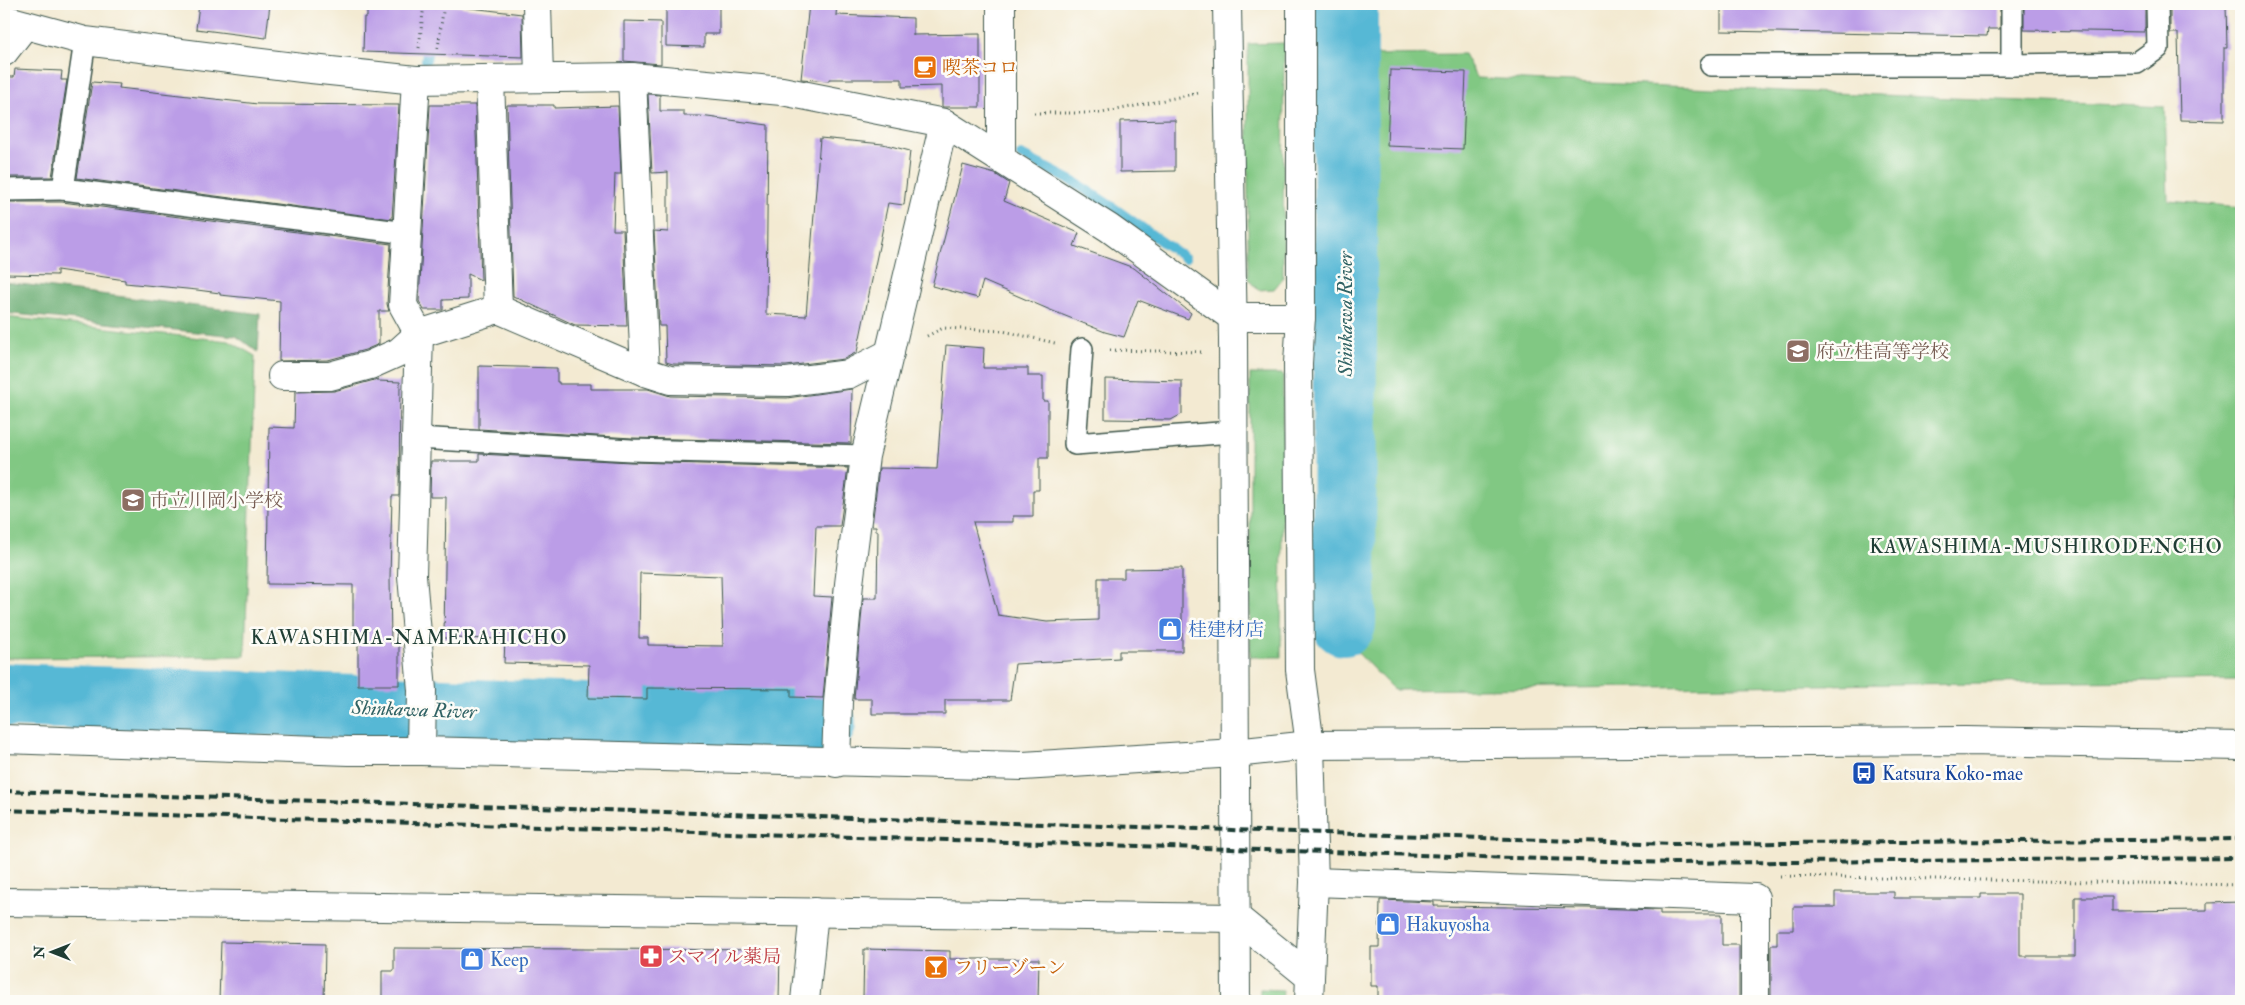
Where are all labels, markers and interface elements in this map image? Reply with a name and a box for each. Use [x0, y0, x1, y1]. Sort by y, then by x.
cafe icon: 喫茶コロ [912, 54, 938, 80]
place label: 喫茶コロ [942, 56, 1018, 80]
water label: Shinkawa River [1333, 250, 1358, 377]
school or university icon: 府立桂高等学校 [1785, 338, 1811, 364]
place label: 府立桂高等学校 [1816, 340, 1949, 364]
school or university icon: 市立川岡小学校 [120, 487, 146, 513]
place label: 市立川岡小学校 [150, 489, 283, 513]
district label: KAWASHIMA-MUSHIRODENCHO [1869, 534, 2223, 559]
shop icon: 桂建材店 [1157, 616, 1183, 642]
place label: 桂建材店 [1188, 618, 1264, 642]
district label: KAWASHIMA-NAMERAHICHO [250, 625, 568, 650]
water label: Shinkawa River [350, 695, 478, 724]
bus stop icon: Katsura Koko-mae [1851, 760, 1877, 786]
place label: Katsura Koko-mae [1882, 762, 2023, 786]
shop icon: Hakuyosha [1375, 911, 1401, 937]
place label: Hakuyosha [1406, 913, 1490, 937]
north arrow [28, 928, 78, 978]
pharmacy icon: スマイル薬局 [638, 943, 664, 969]
text: N [31, 945, 48, 959]
place label: スマイル薬局 [668, 945, 781, 969]
shop icon: Keep [459, 946, 485, 972]
place label: Keep [490, 948, 529, 973]
bar icon: フリーゾーン [923, 954, 949, 980]
place label: フリーゾーン [954, 956, 1066, 980]

